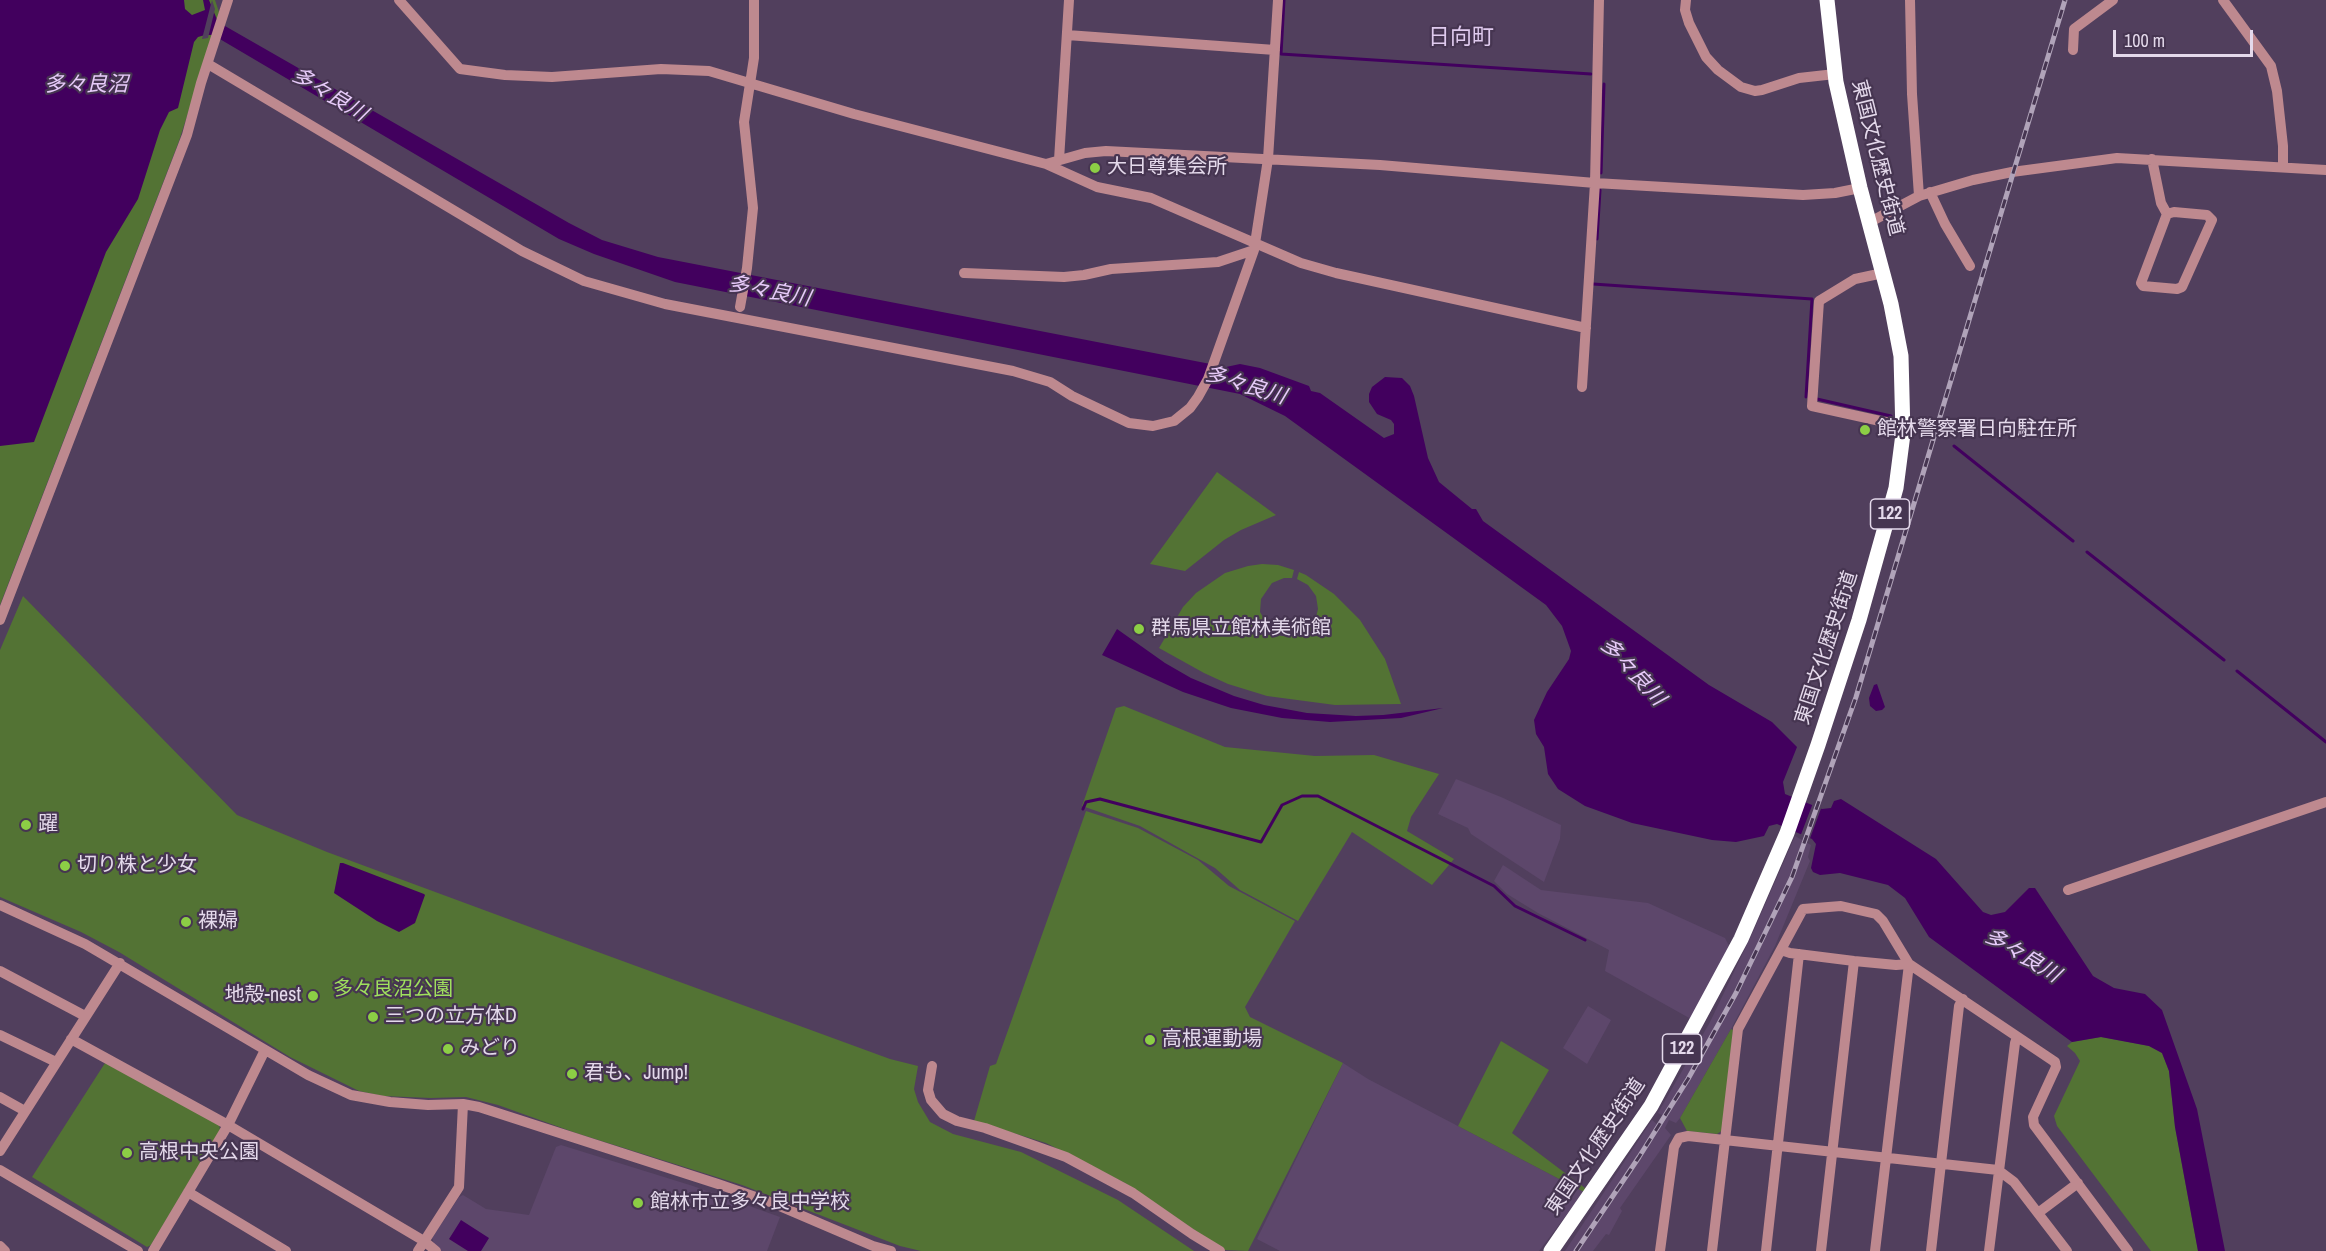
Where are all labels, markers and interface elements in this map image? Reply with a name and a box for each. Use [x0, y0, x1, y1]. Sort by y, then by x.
scale bar [2116, 18, 2256, 56]
district label: 日向町 [1428, 25, 1494, 51]
text: 100 m [2124, 28, 2165, 53]
water label: 多々良川 [287, 63, 371, 127]
water label: 多々良沼 [44, 72, 128, 98]
street label: 東国文化歴史街道 [1846, 77, 1908, 239]
place label: 大日尊集会所 [1107, 156, 1227, 180]
marker: 大日尊集会所 [1088, 161, 1102, 175]
water label: 多々良川 [725, 272, 813, 312]
water label: 多々良川 [1201, 362, 1289, 410]
place label: 館林警察署日向駐在所 [1877, 418, 2077, 442]
marker: 館林警察署日向駐在所 [1858, 423, 1872, 437]
road number: 122 [1870, 499, 1910, 529]
street label: 東国文化歴史街道 [1791, 568, 1863, 728]
place label: 群馬県立館林美術館 [1151, 617, 1331, 641]
marker: 群馬県立館林美術館 [1132, 622, 1146, 636]
water label: 多々良川 [1594, 633, 1670, 711]
place label: 躍 [38, 813, 58, 837]
marker: 躍 [19, 818, 33, 832]
place label: 切り株と少女 [77, 854, 197, 878]
marker: 切り株と少女 [58, 859, 72, 873]
place label: 裸婦 [198, 910, 238, 934]
marker: 裸婦 [179, 915, 193, 929]
water label: 多々良川 [1980, 924, 2064, 988]
park label: 多々良沼公園 [333, 978, 453, 1002]
place label: 地殻-nest [225, 984, 301, 1008]
marker: 地殻-nest [306, 989, 320, 1003]
place label: 三つの立方体D [385, 1005, 517, 1029]
marker: 三つの立方体D [366, 1010, 380, 1024]
place label: 高根運動場 [1162, 1028, 1262, 1052]
marker: 高根運動場 [1143, 1033, 1157, 1047]
road number: 122 [1662, 1034, 1702, 1064]
place label: みどり [460, 1037, 520, 1061]
marker: みどり [441, 1042, 455, 1056]
place label: 君も、Jump! [584, 1062, 688, 1086]
marker: 君も、Jump! [565, 1067, 579, 1081]
street label: 東国文化歴史街道 [1541, 1074, 1651, 1220]
place label: 高根中央公園 [139, 1141, 259, 1165]
marker: 高根中央公園 [120, 1146, 134, 1160]
place label: 館林市立多々良中学校 [650, 1191, 850, 1215]
marker: 館林市立多々良中学校 [631, 1196, 645, 1210]

